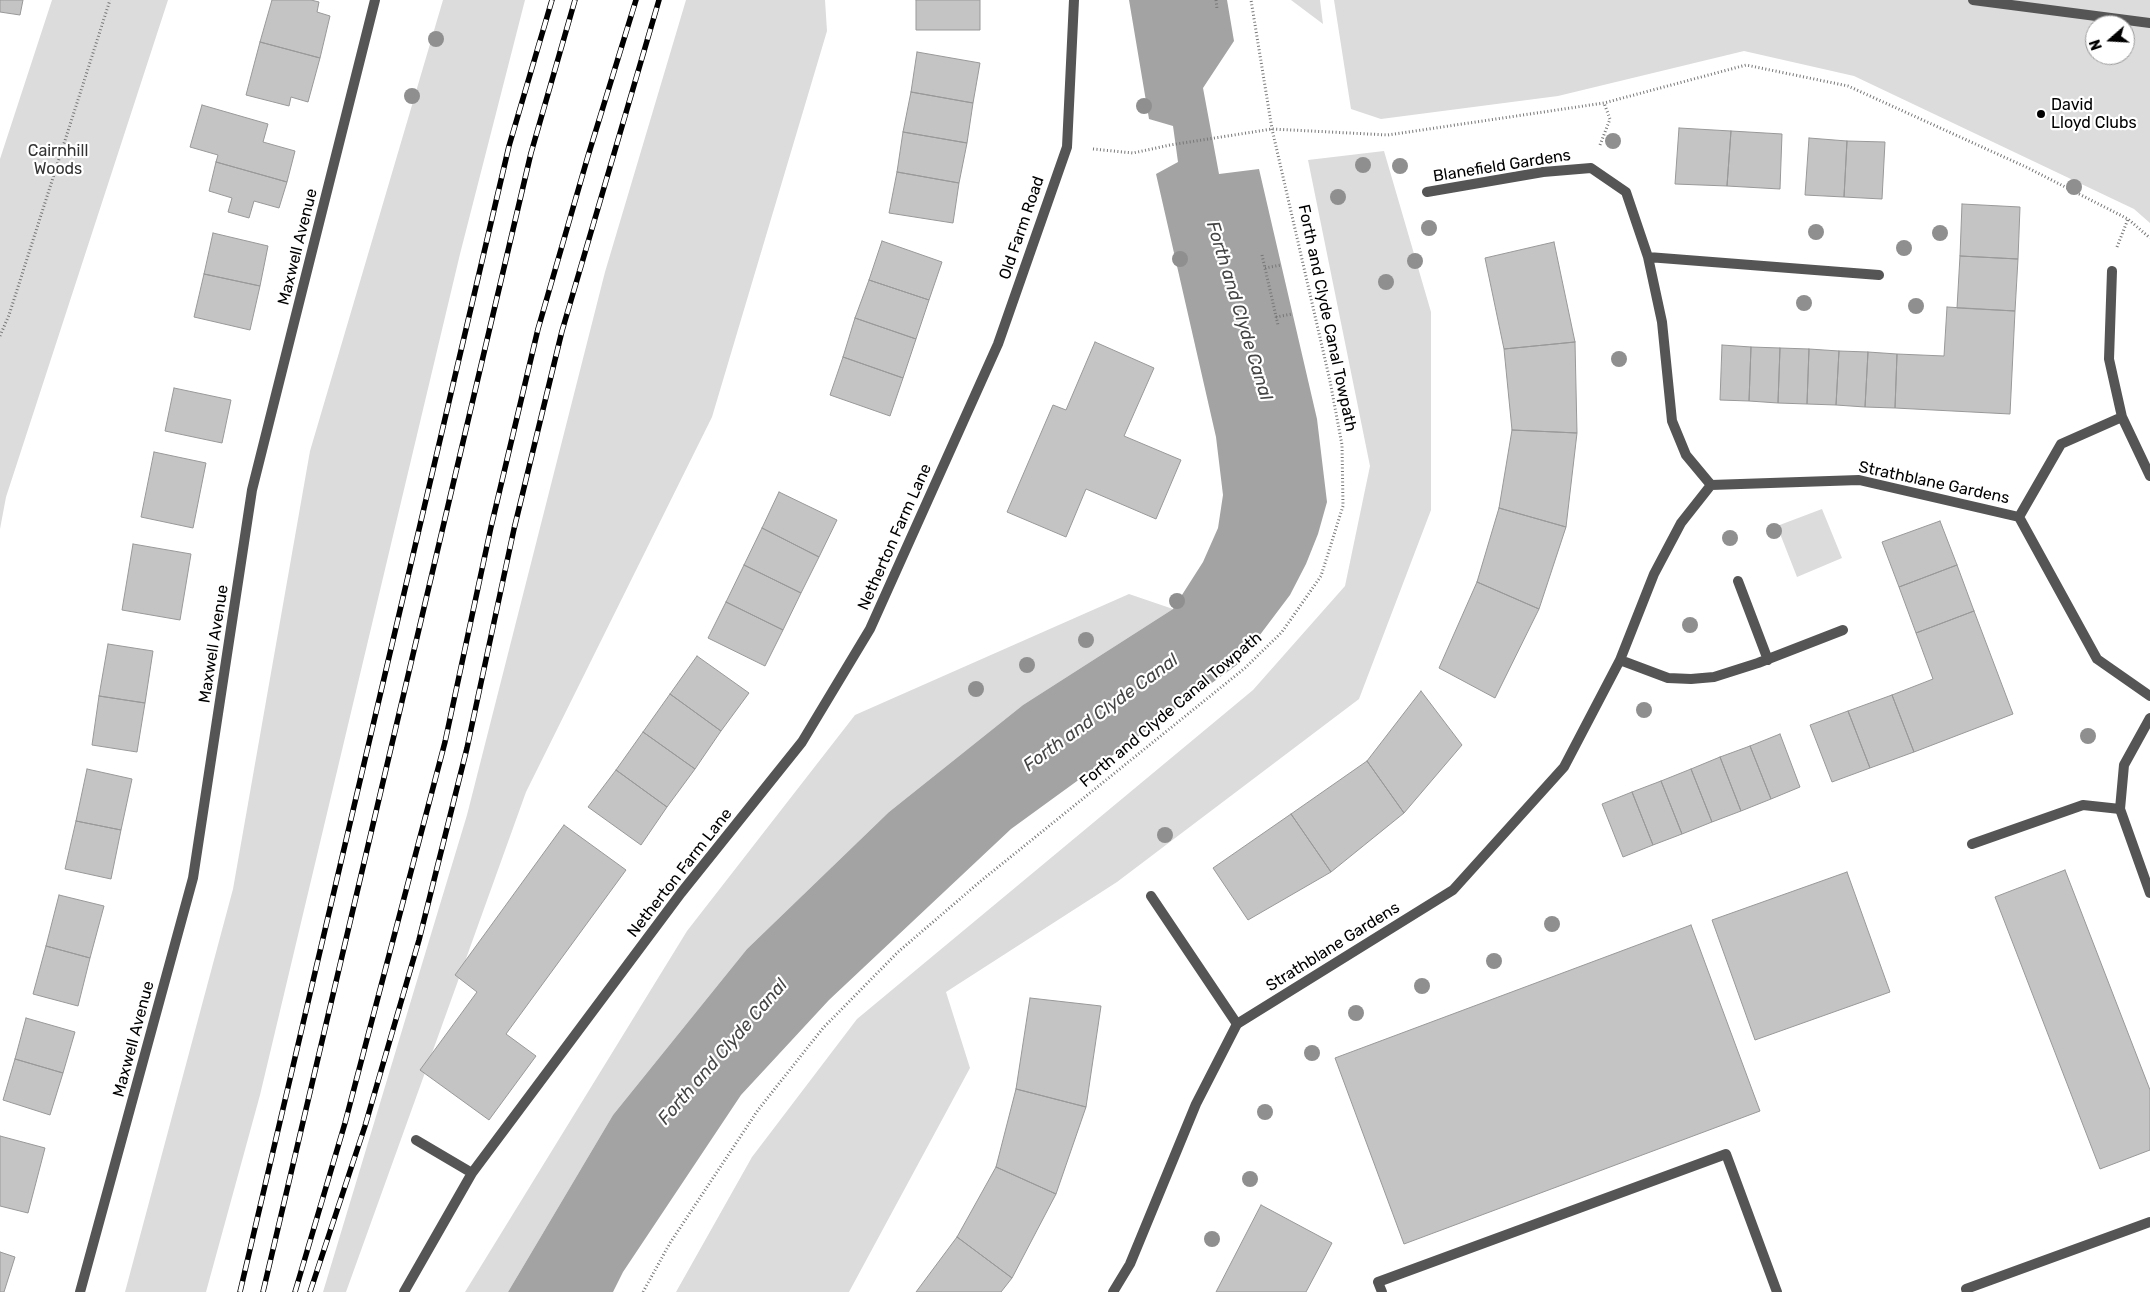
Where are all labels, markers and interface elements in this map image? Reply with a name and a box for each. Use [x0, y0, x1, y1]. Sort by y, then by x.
north arrow [2085, 15, 2135, 65]
text: N [2087, 37, 2106, 52]
place label: David Lloyd Clubs [2051, 95, 2137, 133]
marker: David Lloyd Clubs [2035, 108, 2047, 120]
park label: Cairnhill Woods [28, 141, 88, 179]
street label: Blanefield Gardens [1432, 146, 1572, 186]
street label: Old Farm Road [995, 174, 1049, 282]
street label: Maxwell Avenue [274, 187, 322, 307]
street label: Forth and Clyde Canal Towpath [1294, 203, 1360, 433]
water label: Forth and Clyde Canal [1201, 219, 1277, 403]
street label: Strathblane Gardens [1857, 458, 2011, 508]
street label: Netherton Farm Lane [854, 461, 936, 613]
street label: Maxwell Avenue [195, 584, 233, 704]
street label: Forth and Clyde Canal Towpath [1076, 628, 1266, 792]
water label: Forth and Clyde Canal [1019, 650, 1183, 776]
street label: Netherton Farm Lane [624, 805, 736, 941]
street label: Strathblane Gardens [1263, 898, 1403, 996]
water label: Forth and Clyde Canal [654, 975, 792, 1129]
street label: Maxwell Avenue [109, 979, 159, 1099]

